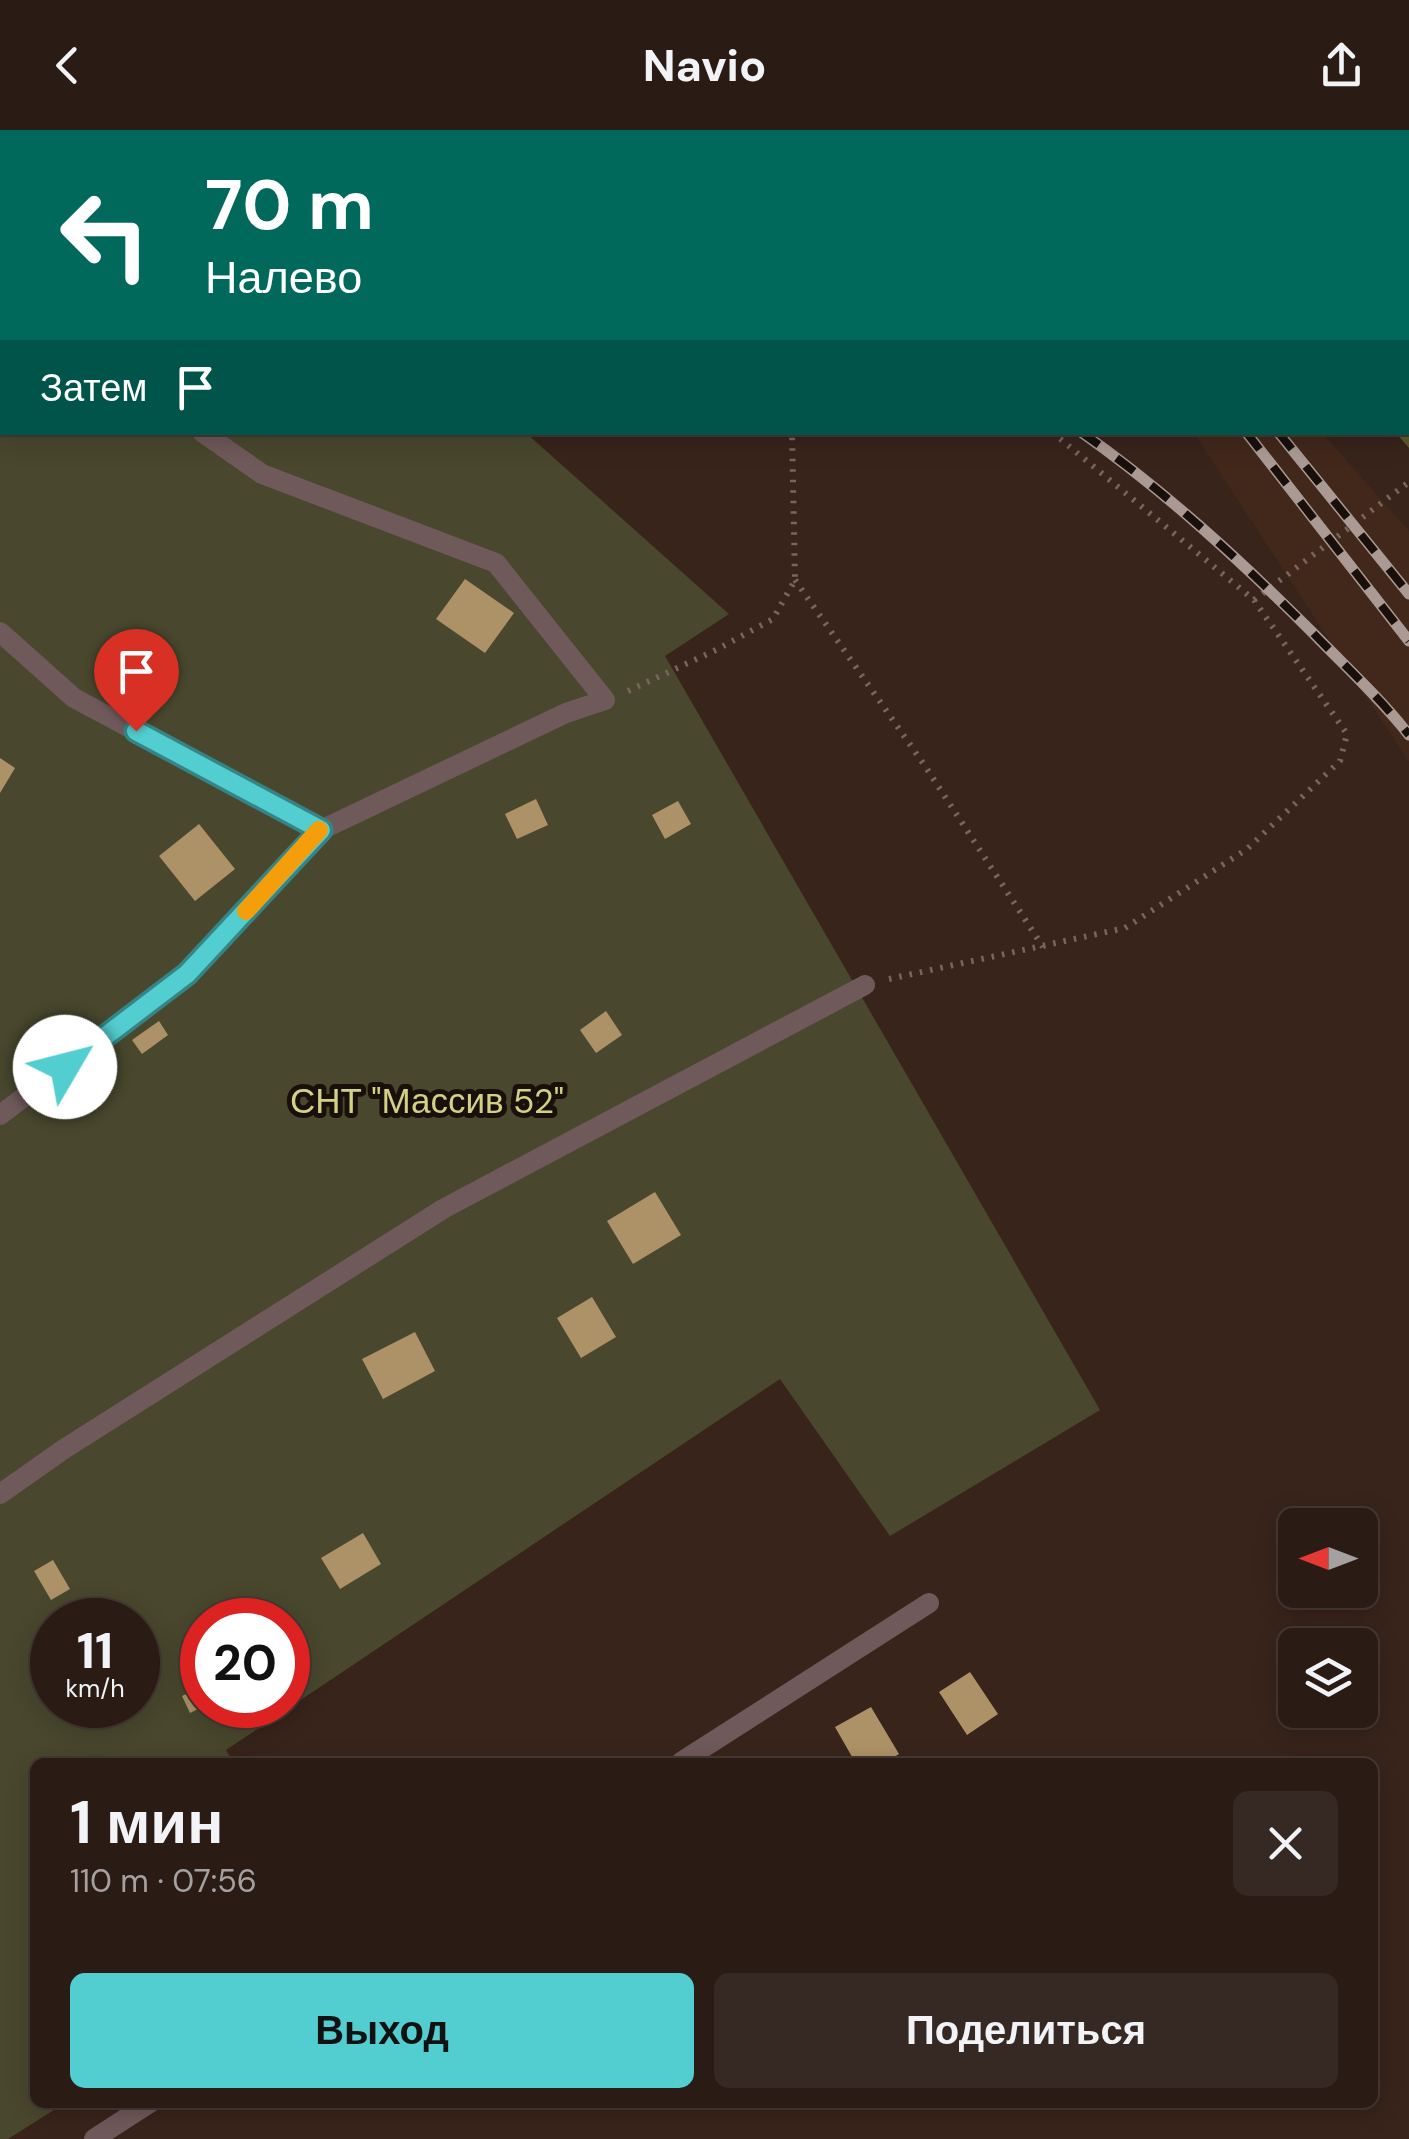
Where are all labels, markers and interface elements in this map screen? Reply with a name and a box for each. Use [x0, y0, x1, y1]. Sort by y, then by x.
text: Navio [643, 36, 766, 95]
icon: back [40, 38, 95, 93]
icon: share [1314, 38, 1369, 93]
text: 70 m [205, 160, 374, 251]
icon: left [40, 170, 170, 300]
text: Налево [205, 248, 362, 307]
icon: arrive [168, 360, 223, 415]
text: Затем [40, 363, 148, 413]
pin [94, 629, 179, 732]
icon: arrive [109, 644, 164, 699]
position arrow [13, 1015, 117, 1119]
park label: СНТ "Массив 52" [290, 1078, 564, 1124]
north arrow [1278, 1508, 1378, 1608]
map controls [1278, 1508, 1378, 1728]
speed limit sign: 20 [180, 1598, 310, 1728]
text: 11 [77, 1618, 113, 1684]
button: layers [1278, 1628, 1378, 1728]
text: km/h [65, 1672, 125, 1705]
text: 1 мин [70, 1783, 223, 1862]
button: close [1233, 1791, 1338, 1896]
text: 110 m · 07:56 [70, 1860, 257, 1902]
button: Выход [70, 1973, 694, 2088]
button: Поделиться [714, 1973, 1338, 2088]

